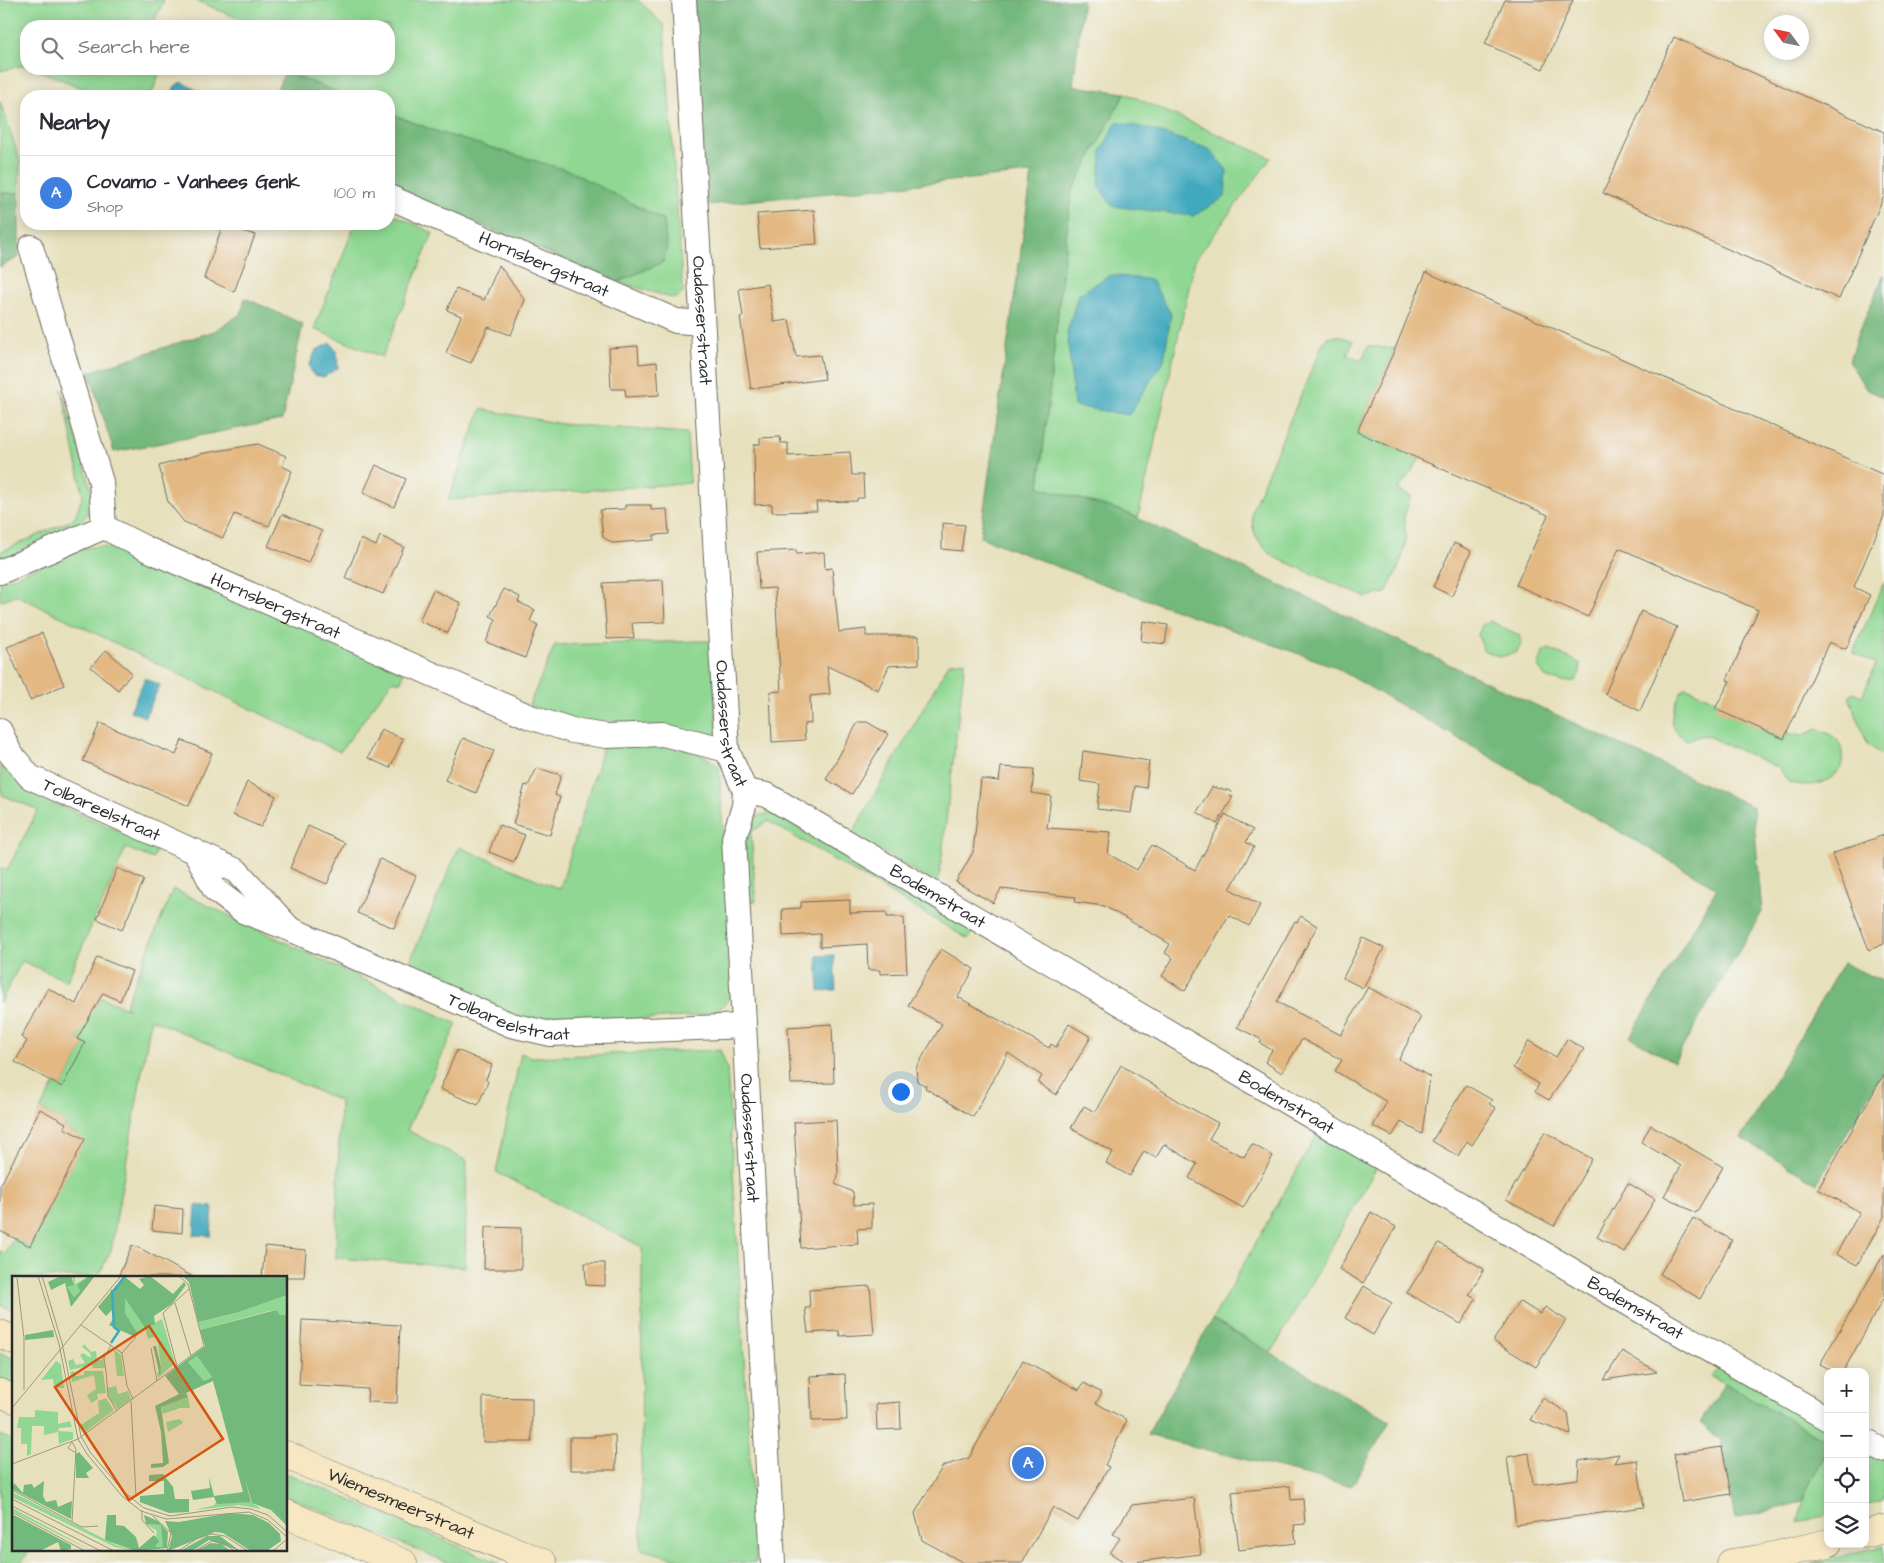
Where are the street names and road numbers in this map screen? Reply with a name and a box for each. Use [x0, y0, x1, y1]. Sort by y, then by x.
street label: Hornsbergstraat [475, 225, 614, 304]
street label: Oudasserstraat [686, 255, 719, 386]
street label: Hornsbergstraat [207, 566, 346, 645]
street label: Oudasserstraat [709, 660, 755, 792]
street label: Tolbareelstraat [38, 772, 165, 848]
street label: Bodemstraat [885, 858, 991, 935]
street label: Tolbareelstraat [444, 986, 571, 1047]
street label: Bodemstraat [1234, 1064, 1340, 1141]
street label: Oudasserstraat [734, 1073, 766, 1204]
street label: Bodemstraat [1583, 1270, 1689, 1346]
street label: Wiemesmeerstraat [324, 1461, 479, 1546]

